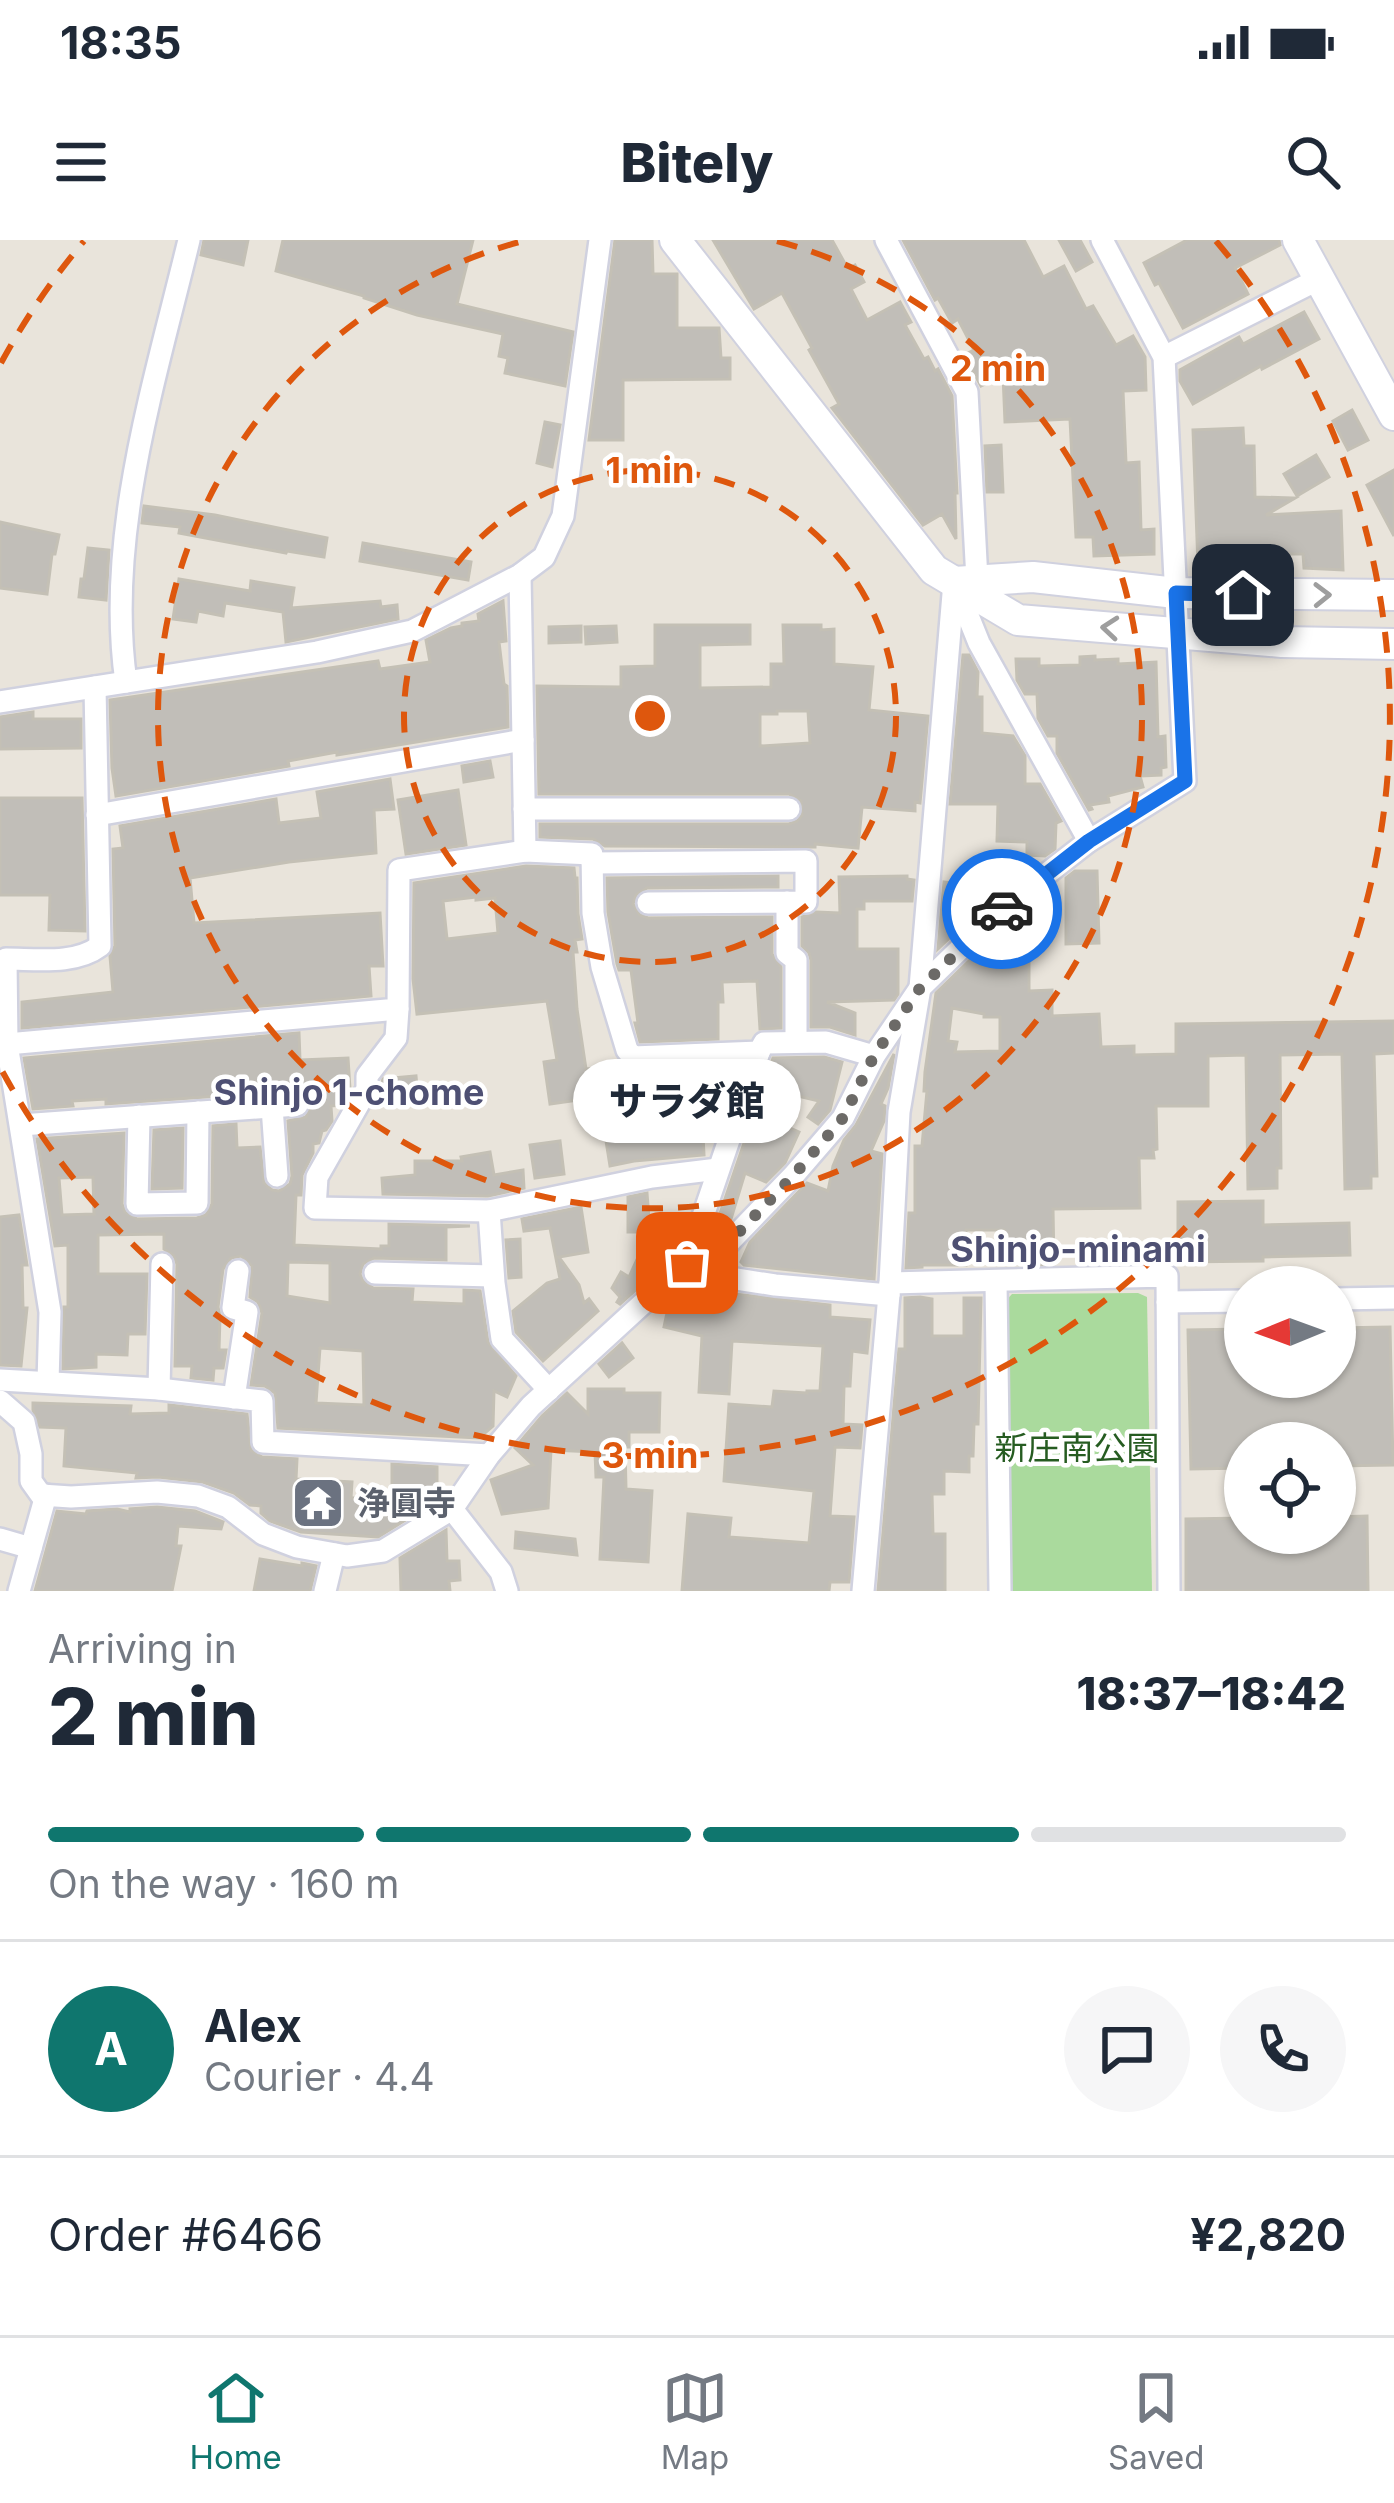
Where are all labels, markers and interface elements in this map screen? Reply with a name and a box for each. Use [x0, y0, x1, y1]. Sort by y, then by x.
text: 18:35 [60, 15, 182, 70]
icon: menu [48, 129, 114, 195]
icon: search [1280, 129, 1346, 195]
text: Bitely [620, 130, 774, 195]
text: 2 min [950, 346, 1046, 390]
text: 1 min [605, 448, 695, 492]
pin [1192, 544, 1294, 646]
icon: home [1210, 562, 1276, 628]
one-way arrow [1314, 582, 1332, 608]
one-way arrow [1100, 616, 1119, 642]
centre of rings [629, 695, 671, 737]
courier [942, 849, 1062, 969]
icon: car [969, 876, 1035, 942]
callout: サラダ館 [573, 1059, 801, 1143]
district label: Shinjo 1-chome [214, 1070, 484, 1114]
text: サラダ館 [609, 1077, 765, 1124]
pin [636, 1212, 738, 1314]
district label: Shinjo-minami [950, 1227, 1206, 1271]
icon: bag [654, 1230, 720, 1296]
north arrow [1224, 1266, 1356, 1398]
map controls [1224, 1266, 1356, 1554]
button: locate [1224, 1422, 1356, 1554]
park label: 新庄南公園 [995, 1428, 1160, 1468]
text: 3 min [602, 1433, 698, 1477]
temple icon: 浄圓寺 [290, 1475, 346, 1531]
place label: 浄圓寺 [357, 1483, 456, 1523]
text: Arriving in [48, 1625, 237, 1672]
text: 18:37–18:42 [1077, 1666, 1346, 1721]
text: 2 min [48, 1669, 259, 1764]
text: On the way · 160 m [48, 1860, 399, 1907]
button: chat [1064, 1986, 1190, 2112]
button: phone [1220, 1986, 1346, 2112]
text: Alex [204, 1998, 302, 2053]
text: A [94, 2021, 128, 2076]
text: Courier · 4.4 [204, 2053, 435, 2100]
text: Order #6466 [48, 2207, 323, 2262]
text: ¥2,820 [1190, 2207, 1346, 2262]
tab: Home [189, 2365, 282, 2477]
tab: Map [661, 2365, 729, 2477]
tab: Saved [1108, 2365, 1205, 2477]

